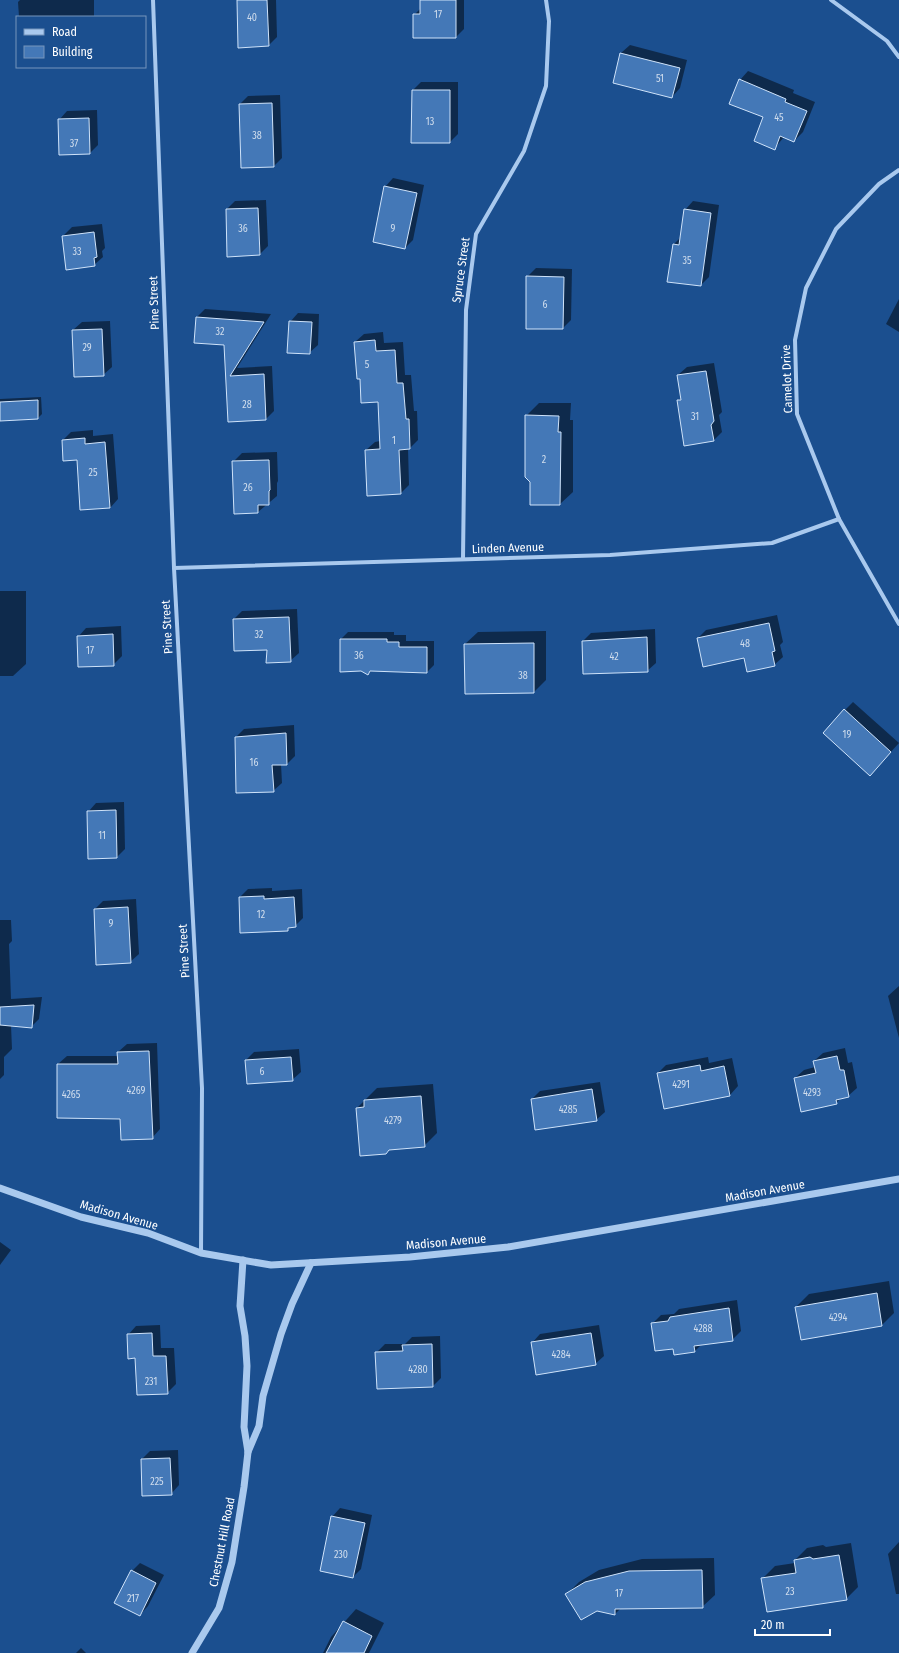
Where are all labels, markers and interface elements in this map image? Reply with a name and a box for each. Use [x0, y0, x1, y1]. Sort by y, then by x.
house number: 17 [434, 9, 442, 21]
house number: 40 [247, 12, 257, 24]
legend [16, 16, 146, 68]
text: Road [52, 25, 77, 39]
text: Building [52, 45, 93, 59]
house number: 51 [656, 73, 664, 85]
house number: 45 [774, 112, 784, 124]
house number: 13 [426, 116, 435, 128]
house number: 38 [252, 130, 262, 142]
house number: 37 [70, 138, 78, 150]
house number: 36 [238, 223, 248, 235]
house number: 9 [391, 223, 396, 235]
street label: Spruce Street [449, 236, 473, 304]
house number: 33 [72, 246, 82, 258]
house number: 35 [682, 255, 692, 267]
street label: Pine Street [146, 276, 162, 330]
house number: 6 [543, 299, 548, 311]
house number: 32 [216, 326, 225, 338]
house number: 29 [82, 342, 92, 354]
street label: Camelot Drive [779, 344, 795, 414]
house number: 5 [365, 359, 370, 371]
house number: 28 [242, 399, 252, 411]
house number: 31 [691, 411, 699, 423]
house number: 1 [392, 435, 396, 447]
house number: 2 [542, 454, 547, 466]
house number: 25 [89, 467, 98, 479]
house number: 26 [243, 482, 253, 494]
street label: Linden Avenue [472, 540, 544, 556]
street label: Pine Street [159, 600, 175, 654]
house number: 32 [255, 629, 264, 641]
house number: 48 [740, 638, 750, 650]
house number: 17 [86, 645, 94, 657]
house number: 36 [354, 650, 364, 662]
house number: 42 [609, 651, 619, 663]
house number: 38 [518, 670, 528, 682]
house number: 19 [843, 729, 852, 741]
house number: 16 [250, 757, 258, 769]
house number: 11 [98, 830, 106, 842]
house number: 12 [257, 909, 266, 921]
house number: 9 [109, 918, 114, 930]
street label: Pine Street [176, 924, 192, 978]
house number: 6 [260, 1066, 265, 1078]
house number: 4291 [672, 1079, 690, 1091]
house number: 4269 [127, 1085, 146, 1097]
house number: 4293 [803, 1087, 822, 1099]
house number: 4265 [62, 1089, 81, 1101]
house number: 4285 [559, 1104, 578, 1116]
house number: 4279 [384, 1115, 402, 1127]
street label: Madison Avenue [724, 1177, 806, 1205]
street label: Madison Avenue [78, 1197, 160, 1233]
street label: Madison Avenue [405, 1232, 487, 1252]
house number: 4294 [829, 1312, 847, 1324]
house number: 4288 [693, 1323, 713, 1335]
house number: 4284 [552, 1349, 571, 1361]
house number: 4280 [408, 1364, 428, 1376]
house number: 231 [145, 1376, 157, 1388]
house number: 225 [150, 1476, 164, 1488]
street label: Chestnut Hill Road [206, 1496, 238, 1588]
house number: 230 [334, 1549, 348, 1561]
house number: 23 [786, 1586, 795, 1598]
house number: 17 [615, 1588, 623, 1600]
house number: 217 [127, 1593, 139, 1605]
scale bar [755, 1611, 830, 1637]
text: 20 m [761, 1618, 785, 1632]

